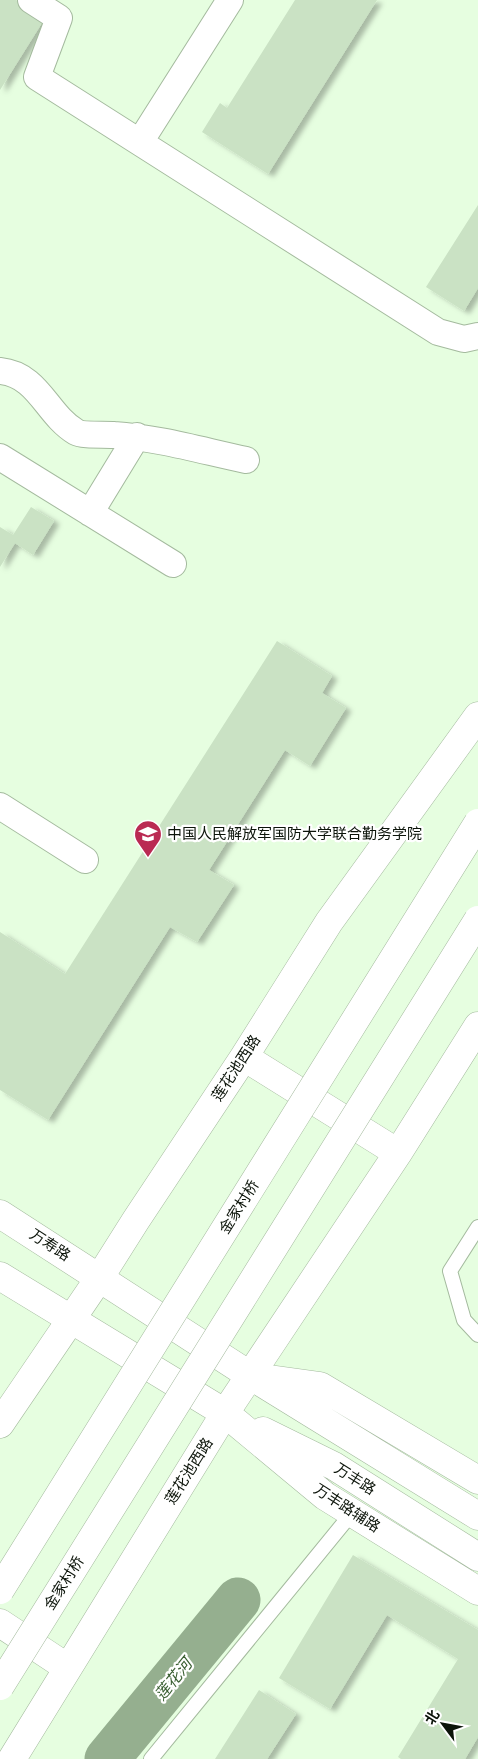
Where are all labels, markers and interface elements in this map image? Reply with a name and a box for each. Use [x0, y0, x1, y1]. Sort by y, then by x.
school or university icon: 中国人民解放军国防大学联合勤务学院 [133, 819, 163, 858]
place label: 中国人民解放军国防大学联合勤务学院 [167, 825, 422, 843]
street label: 莲花池西路 [208, 1032, 264, 1104]
street label: 金家村桥 [215, 1177, 263, 1237]
street label: 万寿路 [26, 1225, 74, 1265]
street label: 莲花池西路 [161, 1434, 217, 1508]
street label: 万丰路 [331, 1459, 379, 1499]
street label: 万丰路辅路 [311, 1480, 383, 1536]
street label: 金家村桥 [40, 1553, 88, 1613]
water label: 莲花河 [151, 1652, 198, 1704]
north arrow [418, 1699, 468, 1749]
text: 北 [421, 1707, 443, 1728]

